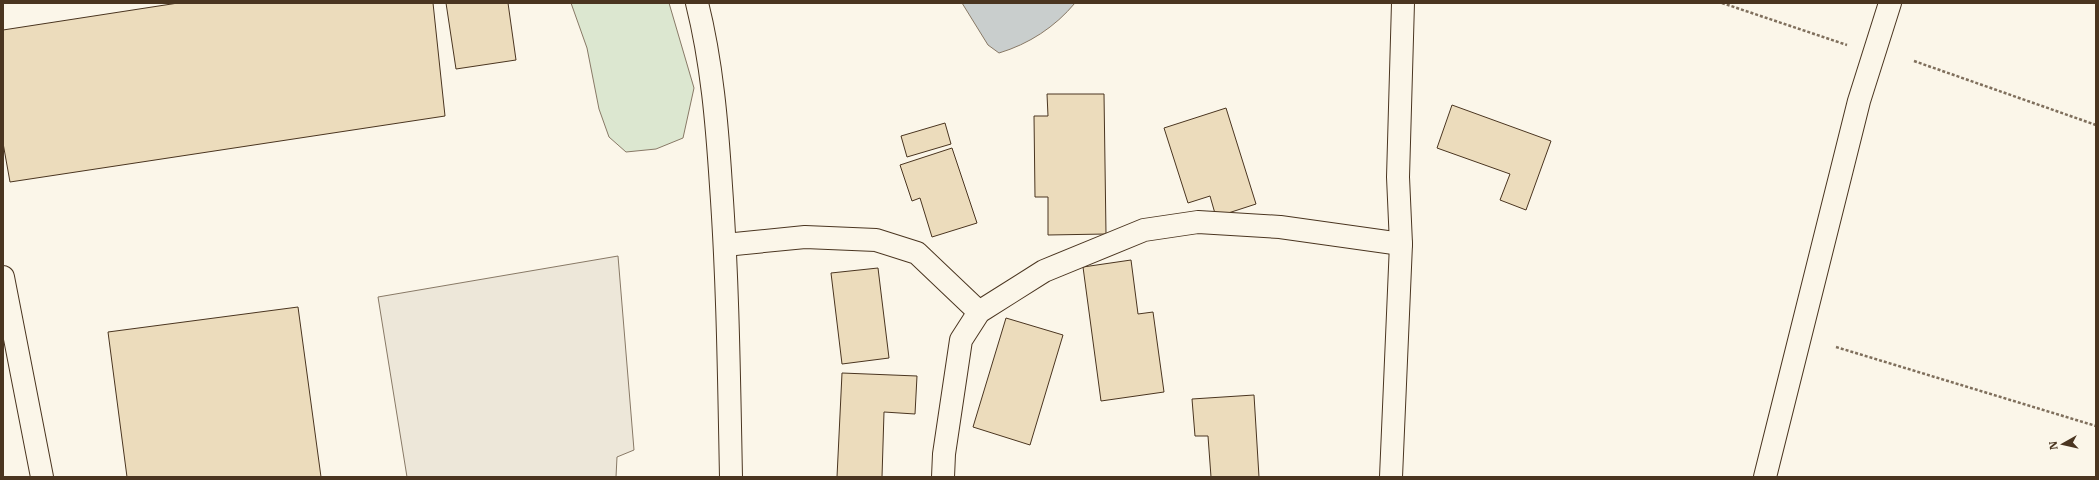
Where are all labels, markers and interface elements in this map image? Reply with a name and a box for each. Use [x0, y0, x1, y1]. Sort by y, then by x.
north arrow [2043, 424, 2083, 464]
text: N [2046, 440, 2061, 451]

